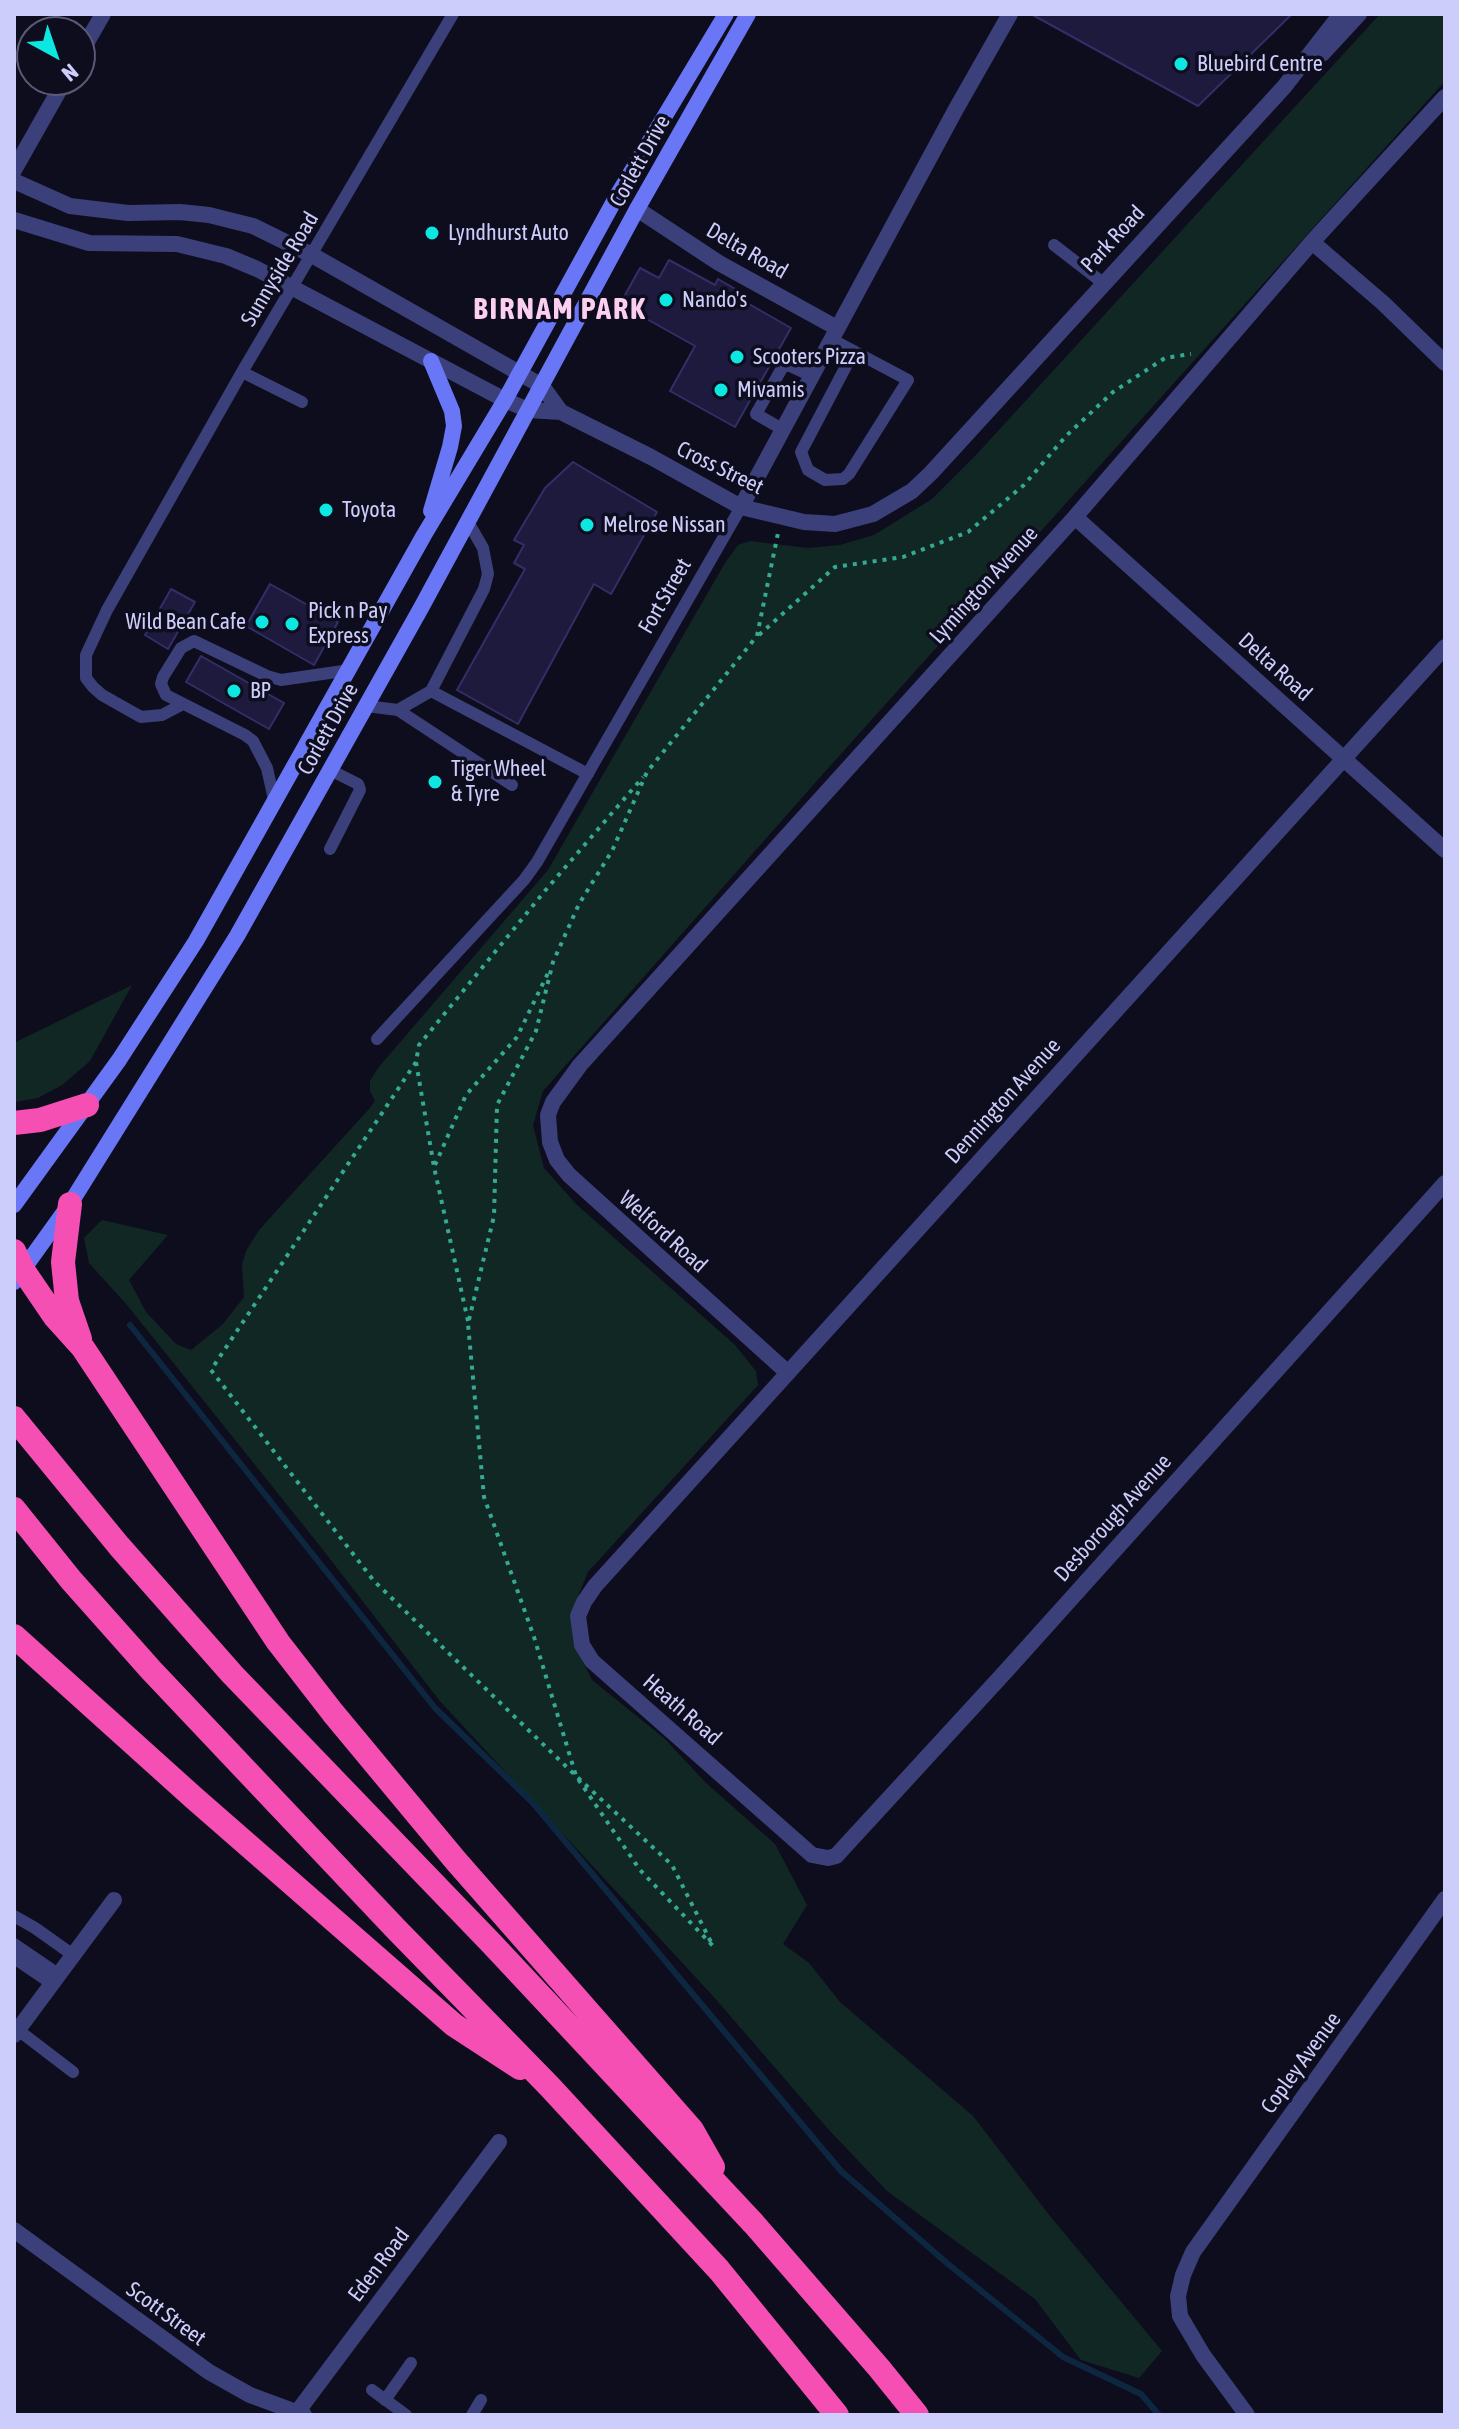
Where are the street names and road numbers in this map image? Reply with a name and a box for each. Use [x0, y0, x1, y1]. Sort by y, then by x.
street label: Corlett Drive [604, 111, 676, 211]
street label: Park Road [1075, 200, 1151, 278]
street label: Sunnyside Road [236, 207, 324, 331]
street label: Delta Road [702, 217, 792, 285]
street label: Cross Street [672, 436, 768, 500]
street label: Lymington Avenue [924, 521, 1044, 649]
street label: Fort Street [633, 554, 697, 638]
street label: Delta Road [1233, 627, 1317, 707]
street label: Corlett Drive [292, 679, 364, 779]
street label: Dennington Avenue [940, 1033, 1066, 1169]
street label: Welford Road [613, 1186, 713, 1278]
street label: Desborough Avenue [1049, 1449, 1177, 1587]
street label: Heath Road [637, 1669, 727, 1751]
street label: Copley Avenue [1255, 2007, 1347, 2119]
street label: Eden Road [343, 2223, 415, 2307]
street label: Scott Street [121, 2276, 211, 2352]

